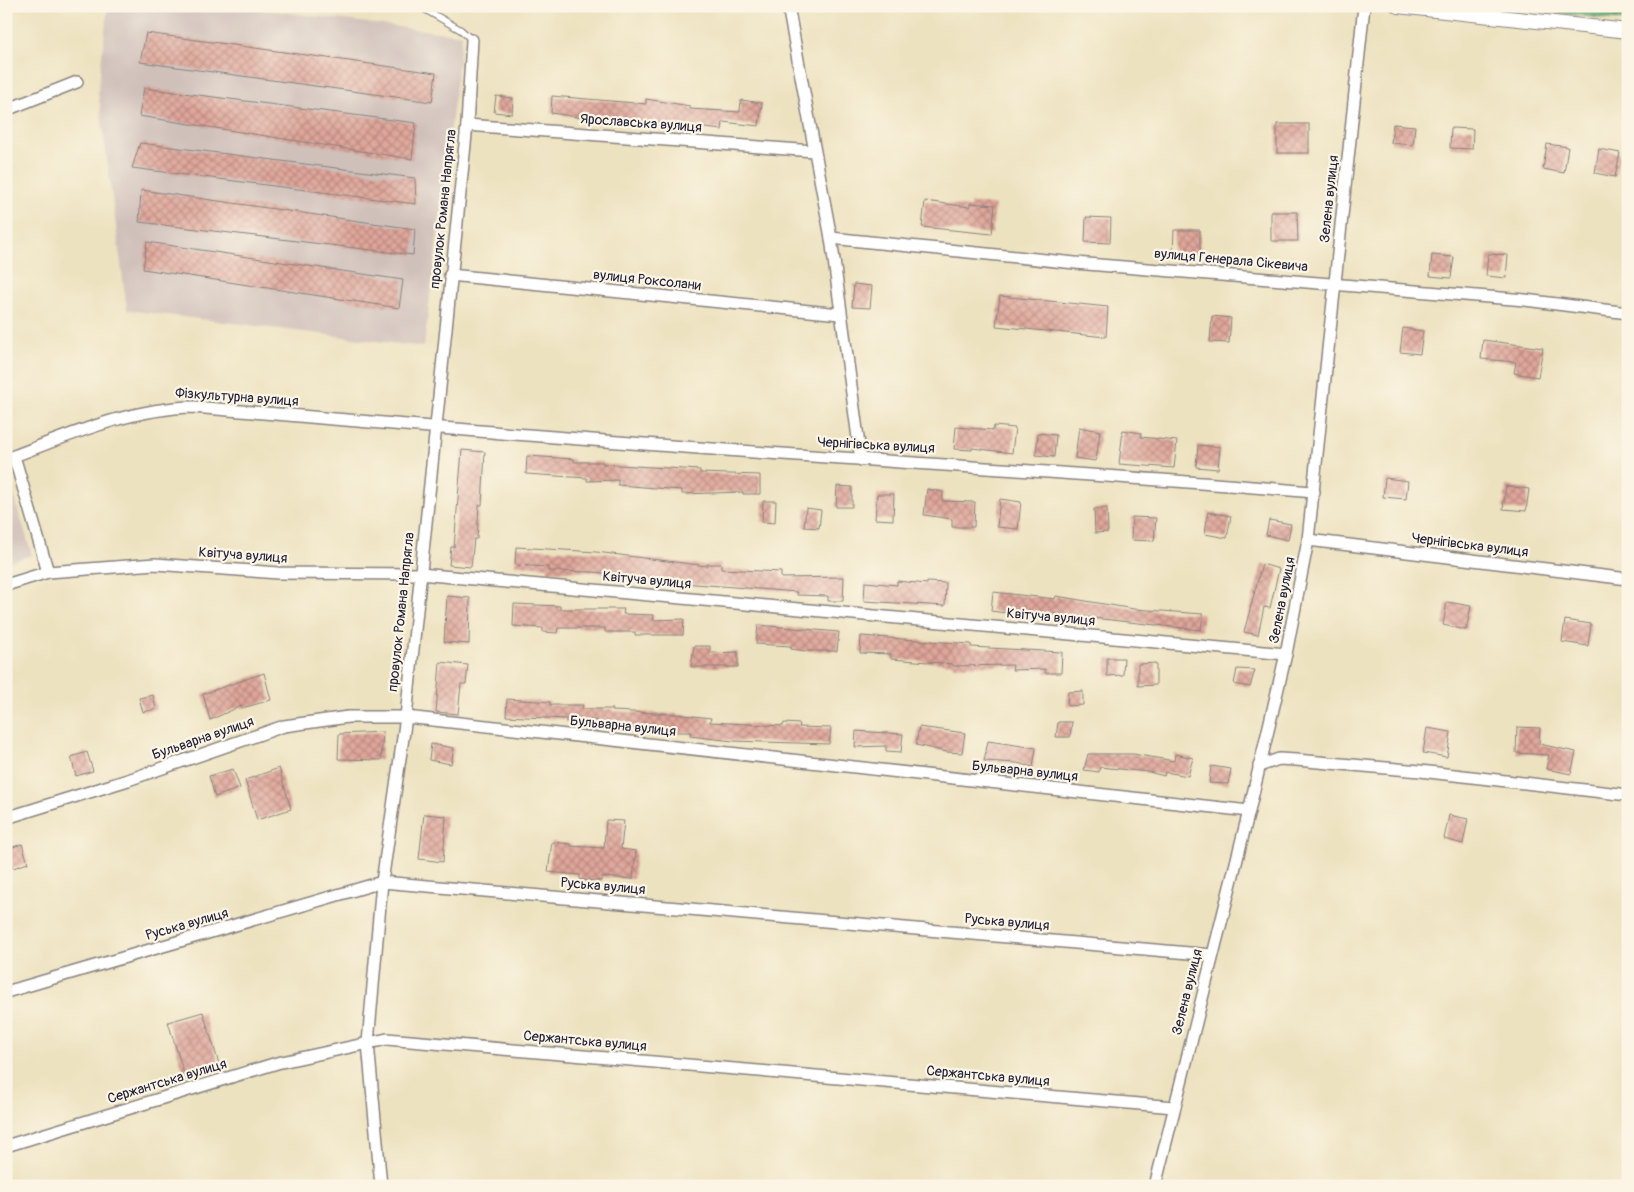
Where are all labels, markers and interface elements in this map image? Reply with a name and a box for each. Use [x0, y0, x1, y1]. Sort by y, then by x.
street label: Ярославська вулиця [579, 110, 703, 136]
street label: провулок Романа Напрягла [426, 128, 460, 290]
street label: Зелена вулиця [1316, 154, 1342, 244]
street label: вулиця Генерала Сікевича [1153, 245, 1309, 275]
street label: вулиця Роксолани [592, 266, 702, 294]
street label: Фізкультурна вулиця [175, 384, 299, 410]
street label: Чернігівська вулиця [817, 433, 935, 457]
street label: Чернігівська вулиця [1411, 529, 1529, 561]
street label: провулок Романа Напрягла [384, 531, 418, 693]
street label: Квітуча вулиця [198, 543, 288, 567]
street label: Зелена вулиця [1265, 555, 1299, 645]
street label: Квітуча вулиця [602, 568, 692, 592]
street label: Квітуча вулиця [1006, 605, 1096, 629]
street label: Бульварна вулиця [569, 712, 677, 740]
street label: Бульварна вулиця [150, 713, 256, 763]
street label: Бульварна вулиця [971, 757, 1079, 785]
street label: Руська вулиця [560, 874, 646, 898]
street label: Руська вулиця [144, 904, 230, 944]
street label: Руська вулиця [964, 910, 1050, 934]
street label: Зелена вулиця [1168, 947, 1206, 1037]
street label: Сержантська вулиця [523, 1027, 647, 1055]
street label: Сержантська вулиця [105, 1055, 229, 1107]
street label: Сержантська вулиця [926, 1062, 1050, 1090]

